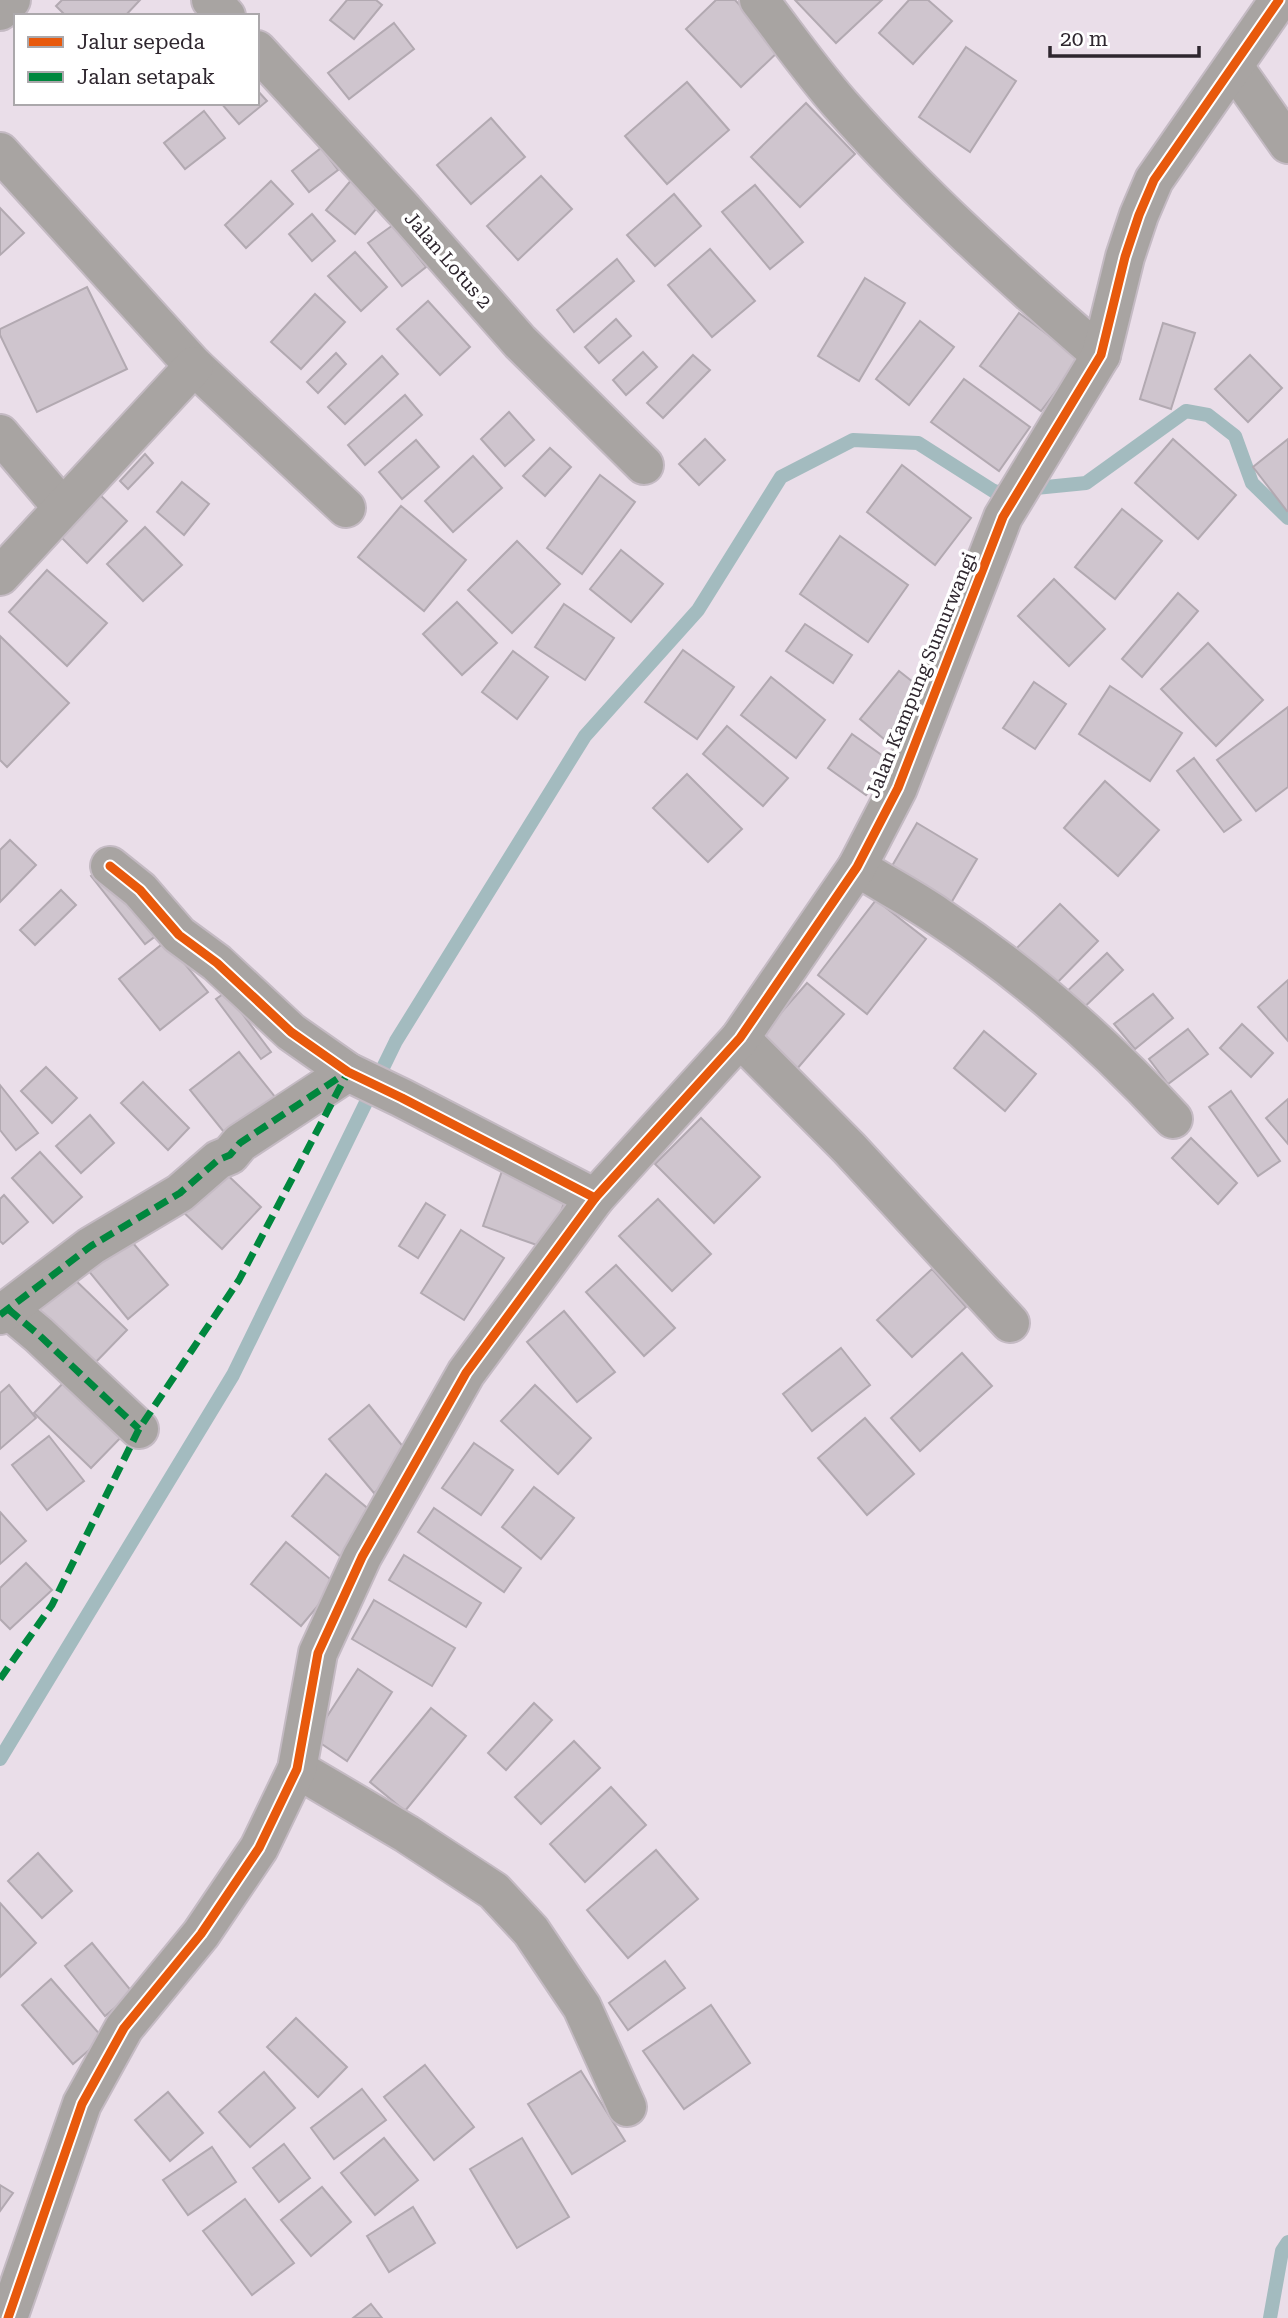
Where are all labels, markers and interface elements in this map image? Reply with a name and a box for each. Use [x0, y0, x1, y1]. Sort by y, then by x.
legend [14, 14, 259, 105]
scale bar [1050, 14, 1199, 58]
text: 20 m [1060, 27, 1108, 51]
text: Jalur sepeda [77, 30, 205, 54]
text: Jalan setapak [77, 65, 215, 89]
street label: Jalan Lotus 2 [400, 207, 496, 313]
street label: Jalan Kampung Sumurwangi [861, 549, 981, 801]

